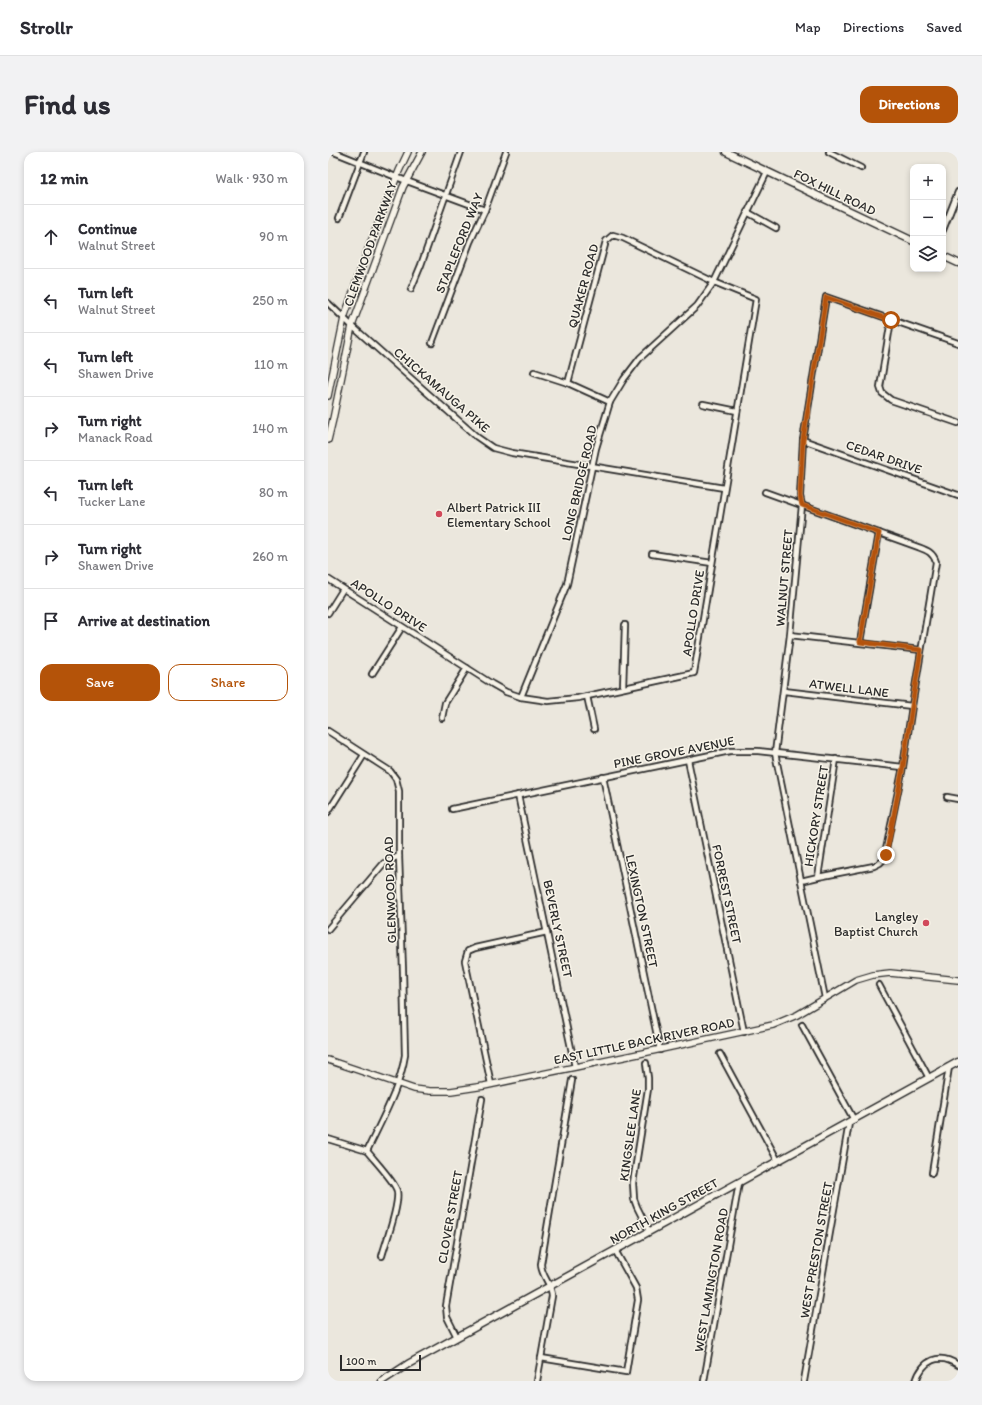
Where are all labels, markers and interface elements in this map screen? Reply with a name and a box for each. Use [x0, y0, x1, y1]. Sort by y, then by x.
text: Strollr [20, 16, 73, 39]
text: Map [795, 19, 821, 36]
text: Directions [843, 19, 904, 36]
text: Saved [926, 19, 962, 36]
button: Directions [860, 86, 958, 123]
text: Find us [24, 87, 111, 121]
map controls [910, 164, 946, 272]
button: + [910, 164, 946, 200]
street label: FOX HILL ROAD [791, 166, 879, 219]
text: 12 min [40, 168, 88, 188]
text: Walk · 930 m [216, 171, 288, 186]
street label: CLEMWOOD PARKWAY [340, 179, 400, 309]
street label: STAPLEFORD WAY [432, 190, 486, 295]
button: − [910, 200, 946, 236]
text: Continue [78, 220, 137, 238]
icon: ahead [40, 226, 62, 248]
text: 90 m [259, 229, 288, 244]
button: layers [910, 236, 946, 272]
text: Walnut Street [78, 238, 155, 253]
street label: QUAKER ROAD [565, 242, 601, 330]
text: Turn left [78, 284, 133, 302]
icon: left [40, 290, 62, 312]
text: 250 m [252, 293, 288, 308]
text: Walnut Street [78, 302, 155, 317]
route start [882, 311, 900, 329]
street label: CHICKAMAUGA PIKE [391, 344, 493, 436]
text: Turn left [78, 348, 133, 366]
icon: left [40, 354, 62, 376]
text: 110 m [254, 357, 288, 372]
text: Shawen Drive [78, 366, 154, 381]
text: Turn right [78, 412, 142, 430]
icon: right [40, 418, 62, 440]
text: 140 m [252, 421, 288, 436]
street label: LONG BRIDGE ROAD [558, 423, 600, 542]
text: Manack Road [78, 430, 153, 445]
street label: CEDAR DRIVE [844, 437, 924, 477]
text: Turn left [78, 476, 133, 494]
icon: left [40, 482, 62, 504]
text: 80 m [259, 485, 288, 500]
text: Tucker Lane [78, 494, 145, 509]
place label: Albert Patrick III Elementary School [447, 500, 551, 530]
marker: Albert Patrick III Elementary School [434, 509, 444, 519]
street label: WALNUT STREET [772, 528, 796, 627]
text: Turn right [78, 540, 142, 558]
icon: right [40, 546, 62, 568]
text: 260 m [252, 549, 288, 564]
text: Shawen Drive [78, 558, 154, 573]
street label: APOLLO DRIVE [679, 569, 707, 657]
street label: APOLLO DRIVE [348, 575, 430, 635]
icon: arrive [40, 610, 62, 632]
text: Arrive at destination [78, 612, 210, 630]
button: Save [40, 664, 160, 701]
button: Share [168, 664, 288, 701]
street label: ATWELL LANE [808, 676, 890, 700]
street label: PINE GROVE AVENUE [612, 733, 736, 771]
street label: HICKORY STREET [801, 764, 832, 868]
street label: GLENWOOD ROAD [381, 836, 399, 944]
street label: FORREST STREET [709, 843, 745, 946]
route end [877, 846, 895, 864]
street label: LEXINGTON STREET [623, 853, 661, 970]
street label: BEVERLY STREET [540, 879, 576, 980]
place label: Langley Baptist Church [834, 909, 918, 939]
marker: Langley Baptist Church [921, 918, 931, 928]
street label: EAST LITTLE BACK RIVER ROAD [552, 1015, 736, 1067]
street label: KINGSLEE LANE [616, 1088, 644, 1182]
street label: CLOVER STREET [434, 1169, 466, 1265]
street label: NORTH KING STREET [607, 1175, 722, 1247]
street label: WEST PRESTON STREET [797, 1180, 836, 1320]
street label: WEST LAMINGTON ROAD [691, 1207, 731, 1353]
scale bar [340, 1353, 421, 1372]
text: 100 m [346, 1355, 376, 1368]

